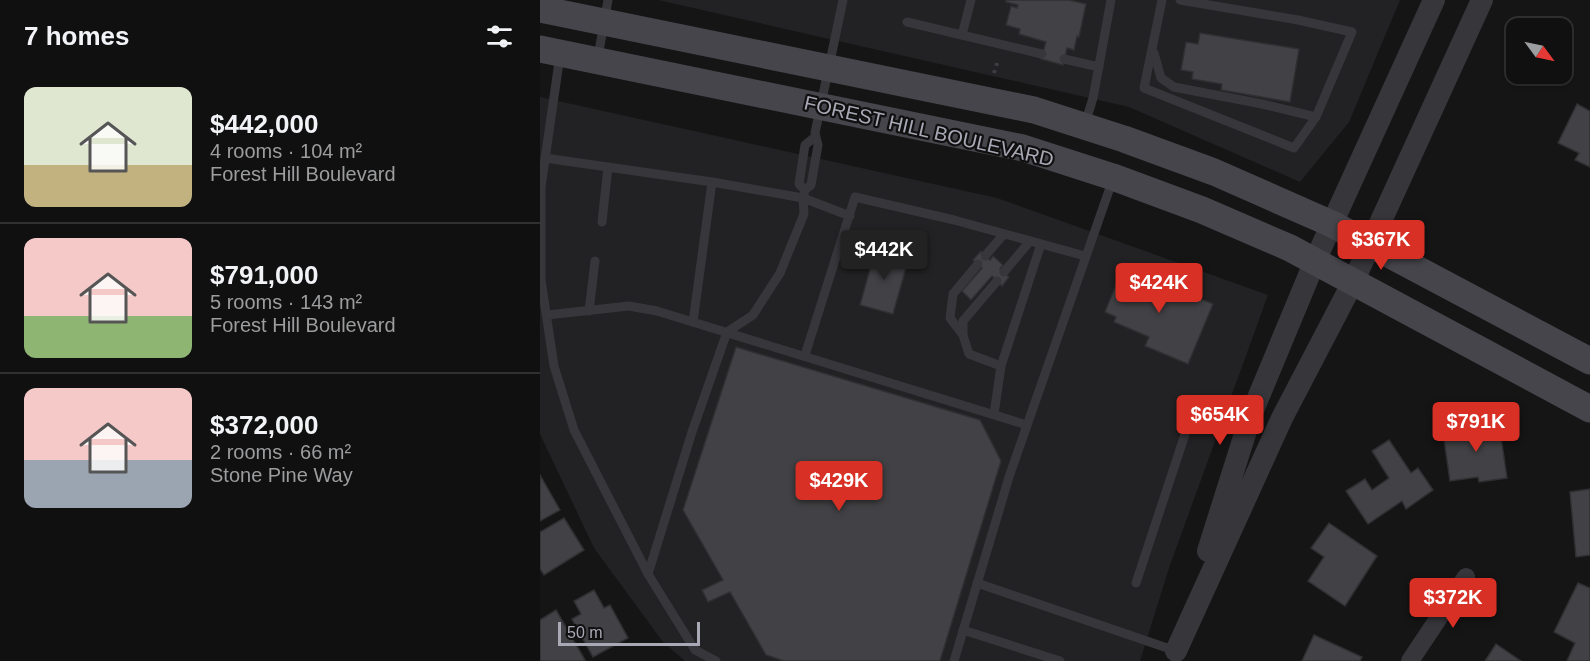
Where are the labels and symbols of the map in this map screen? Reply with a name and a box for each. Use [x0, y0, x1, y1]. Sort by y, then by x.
north arrow [1506, 18, 1572, 84]
street label: FOREST HILL BOULEVARD [802, 92, 1056, 170]
pin: $367K [1339, 220, 1423, 271]
pin: $442K [842, 230, 926, 281]
pin: $424K [1117, 263, 1201, 314]
pin: $654K [1178, 395, 1262, 446]
pin: $791K [1434, 402, 1518, 453]
pin: $429K [797, 461, 881, 512]
pin: $372K [1411, 578, 1495, 629]
scale bar [558, 619, 700, 646]

